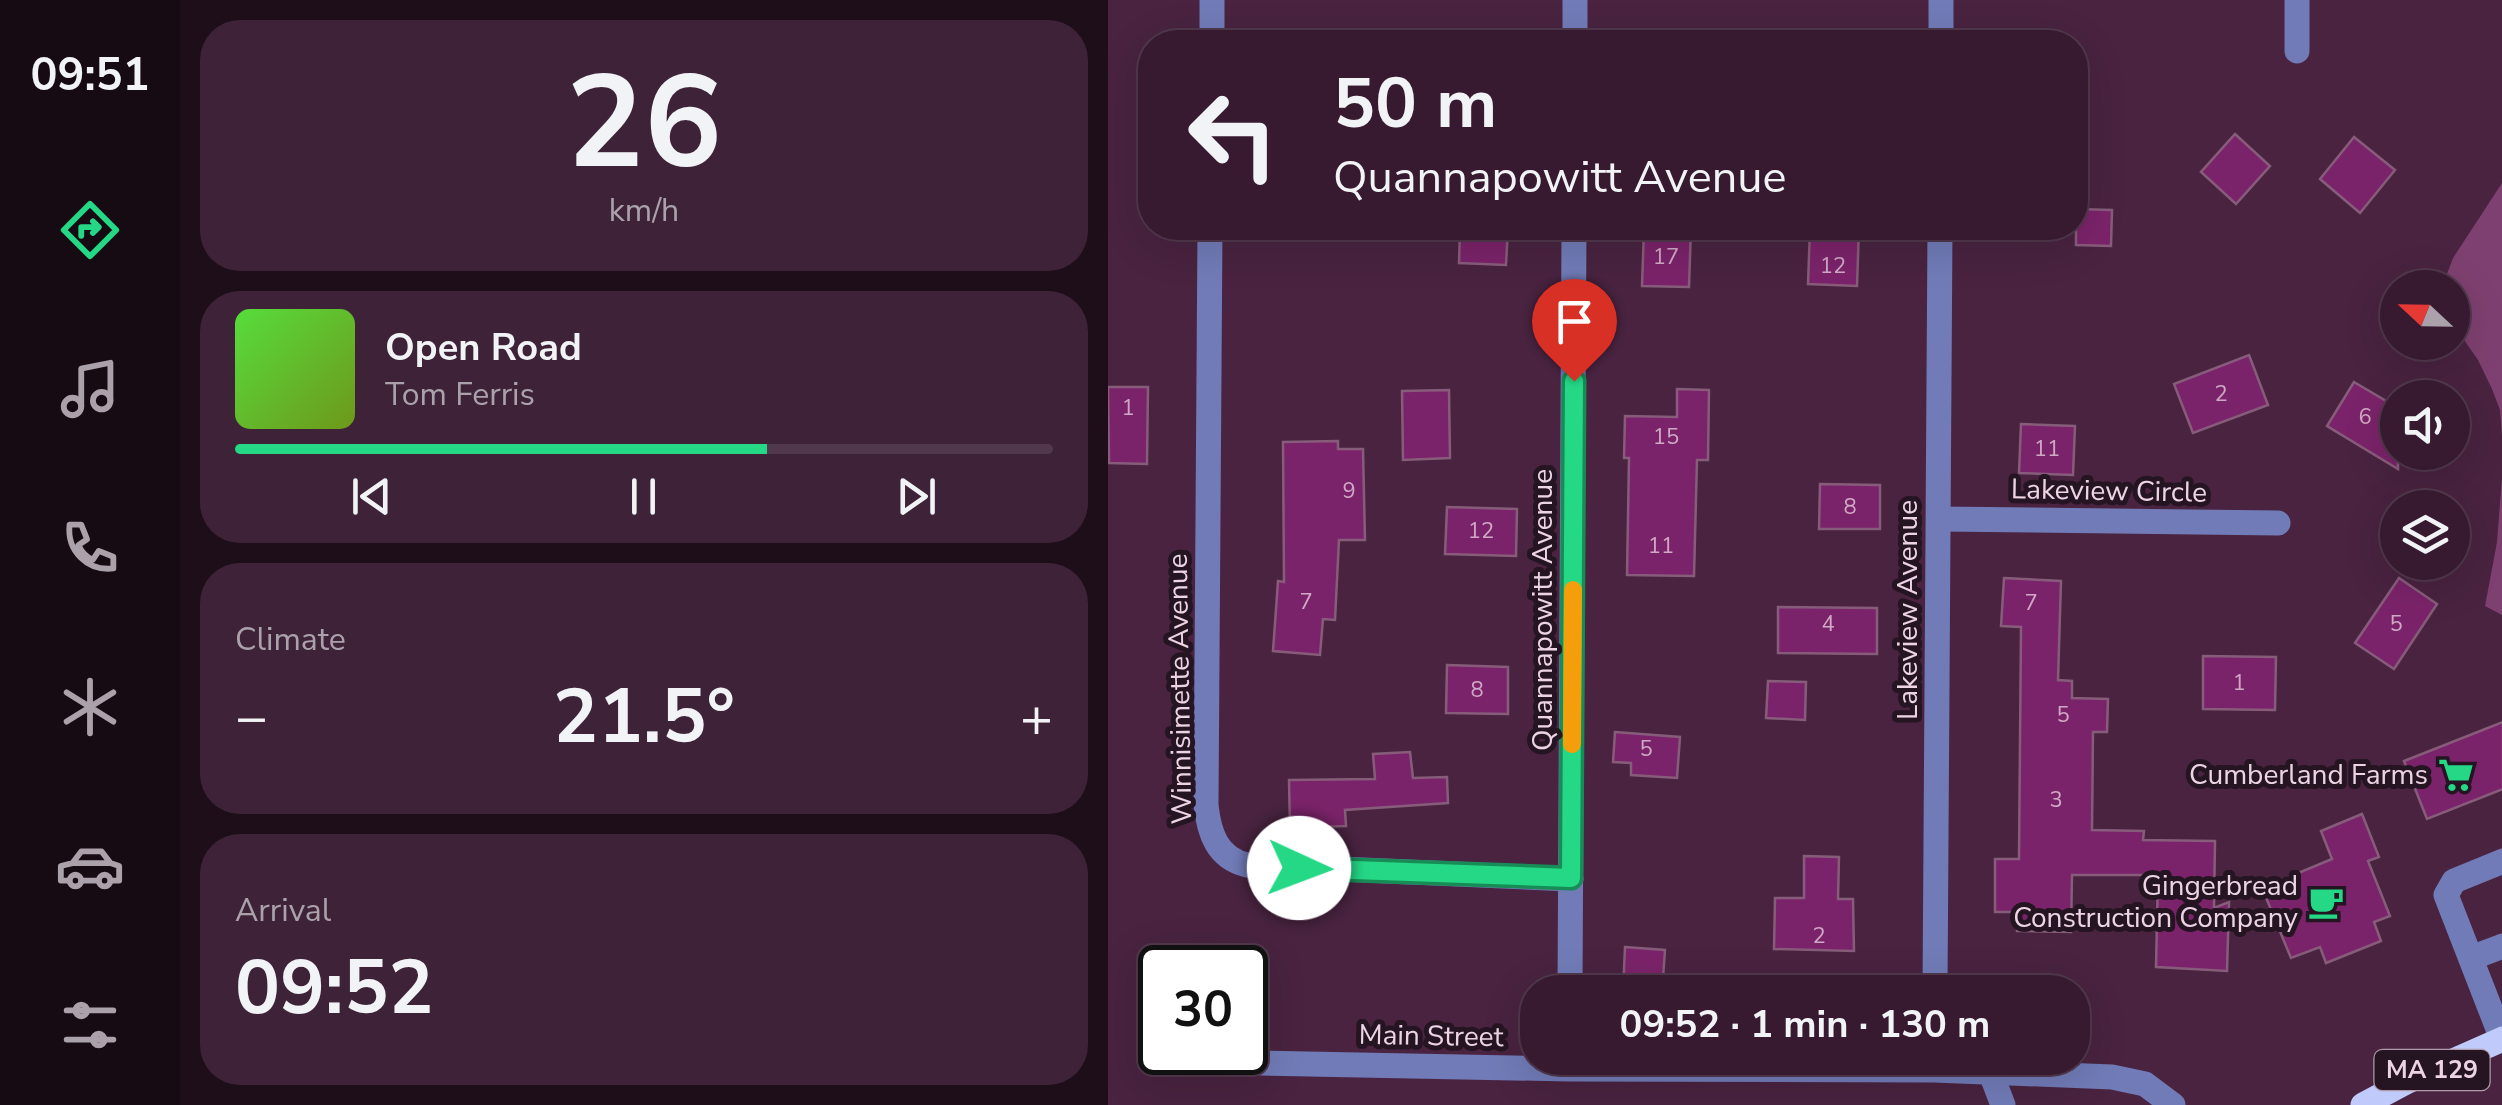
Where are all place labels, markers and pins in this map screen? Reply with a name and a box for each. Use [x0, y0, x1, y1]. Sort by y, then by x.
pin [1532, 279, 1617, 382]
place label: Cumberland Farms [2189, 756, 2428, 794]
supermarket icon: Cumberland Farms [2437, 756, 2475, 794]
place label: Gingerbread Construction Company [2013, 867, 2299, 937]
cafe icon: Gingerbread Construction Company [2307, 883, 2345, 921]

